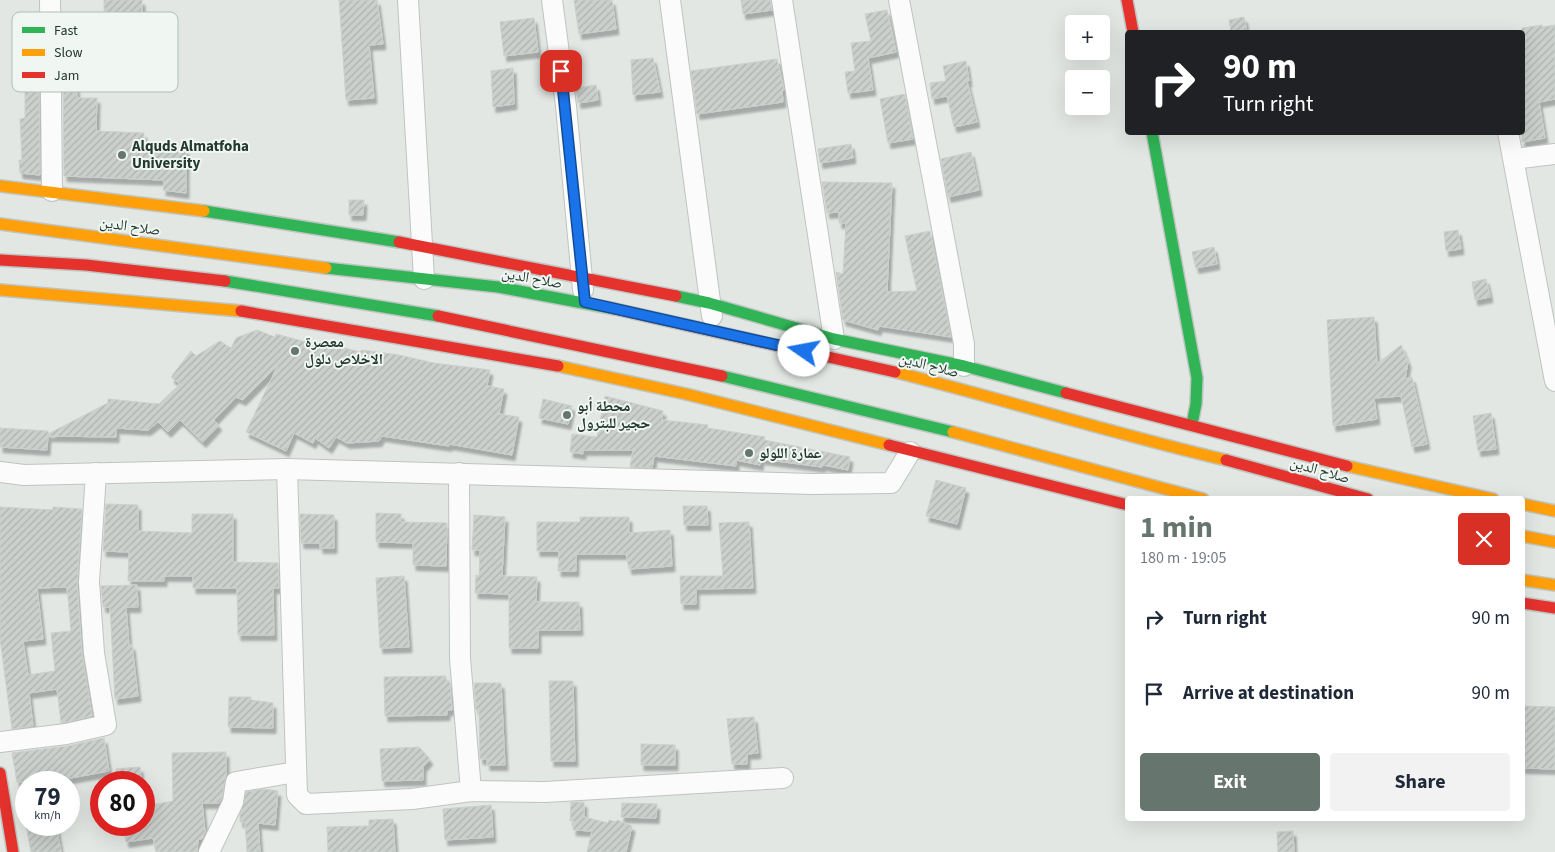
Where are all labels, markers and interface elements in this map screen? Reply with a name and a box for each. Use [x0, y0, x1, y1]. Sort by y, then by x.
legend [12, 12, 178, 92]
map controls [1065, 15, 1110, 115]
button: + [1065, 15, 1110, 60]
text: Fast [54, 21, 78, 41]
text: 90 m [1223, 42, 1297, 92]
text: Slow [54, 43, 83, 63]
pin [540, 50, 582, 92]
icon: right [1140, 50, 1205, 115]
icon: arrive [547, 57, 575, 85]
text: Jam [54, 66, 79, 86]
button: − [1065, 70, 1110, 115]
text: Turn right [1223, 88, 1313, 120]
place label: Alquds Almatfoha University [131, 136, 249, 174]
marker: Alquds Almatfoha University [116, 149, 128, 161]
street label: صلاح الدين [98, 212, 162, 241]
street label: صلاح الدين [500, 263, 564, 294]
position arrow [777, 324, 829, 376]
place label: معصرة الاخلاص دلول [305, 332, 383, 370]
marker: معصرة الاخلاص دلول [289, 345, 301, 357]
street label: صلاح الدين [897, 348, 961, 383]
place label: محطة أبو حجير للبترول [577, 396, 650, 434]
marker: محطة أبو حجير للبترول [561, 409, 573, 421]
place label: عمارة اللولو [759, 443, 822, 464]
marker: عمارة اللولو [743, 447, 755, 459]
street label: صلاح الدين [1288, 452, 1352, 489]
text: 1 min [1140, 506, 1213, 549]
button: close [1458, 513, 1510, 565]
text: 180 m · 19:05 [1140, 547, 1227, 569]
icon: right [1140, 605, 1168, 633]
text: Turn right [1183, 605, 1267, 632]
text: 90 m [1472, 605, 1510, 632]
icon: arrive [1140, 680, 1168, 708]
text: Arrive at destination [1183, 680, 1354, 707]
text: 90 m [1472, 680, 1510, 707]
button: Exit [1140, 753, 1320, 811]
button: Share [1330, 753, 1510, 811]
speed limit sign: 80 [90, 771, 155, 836]
text: 79 [34, 779, 61, 815]
text: km/h [34, 807, 61, 824]

